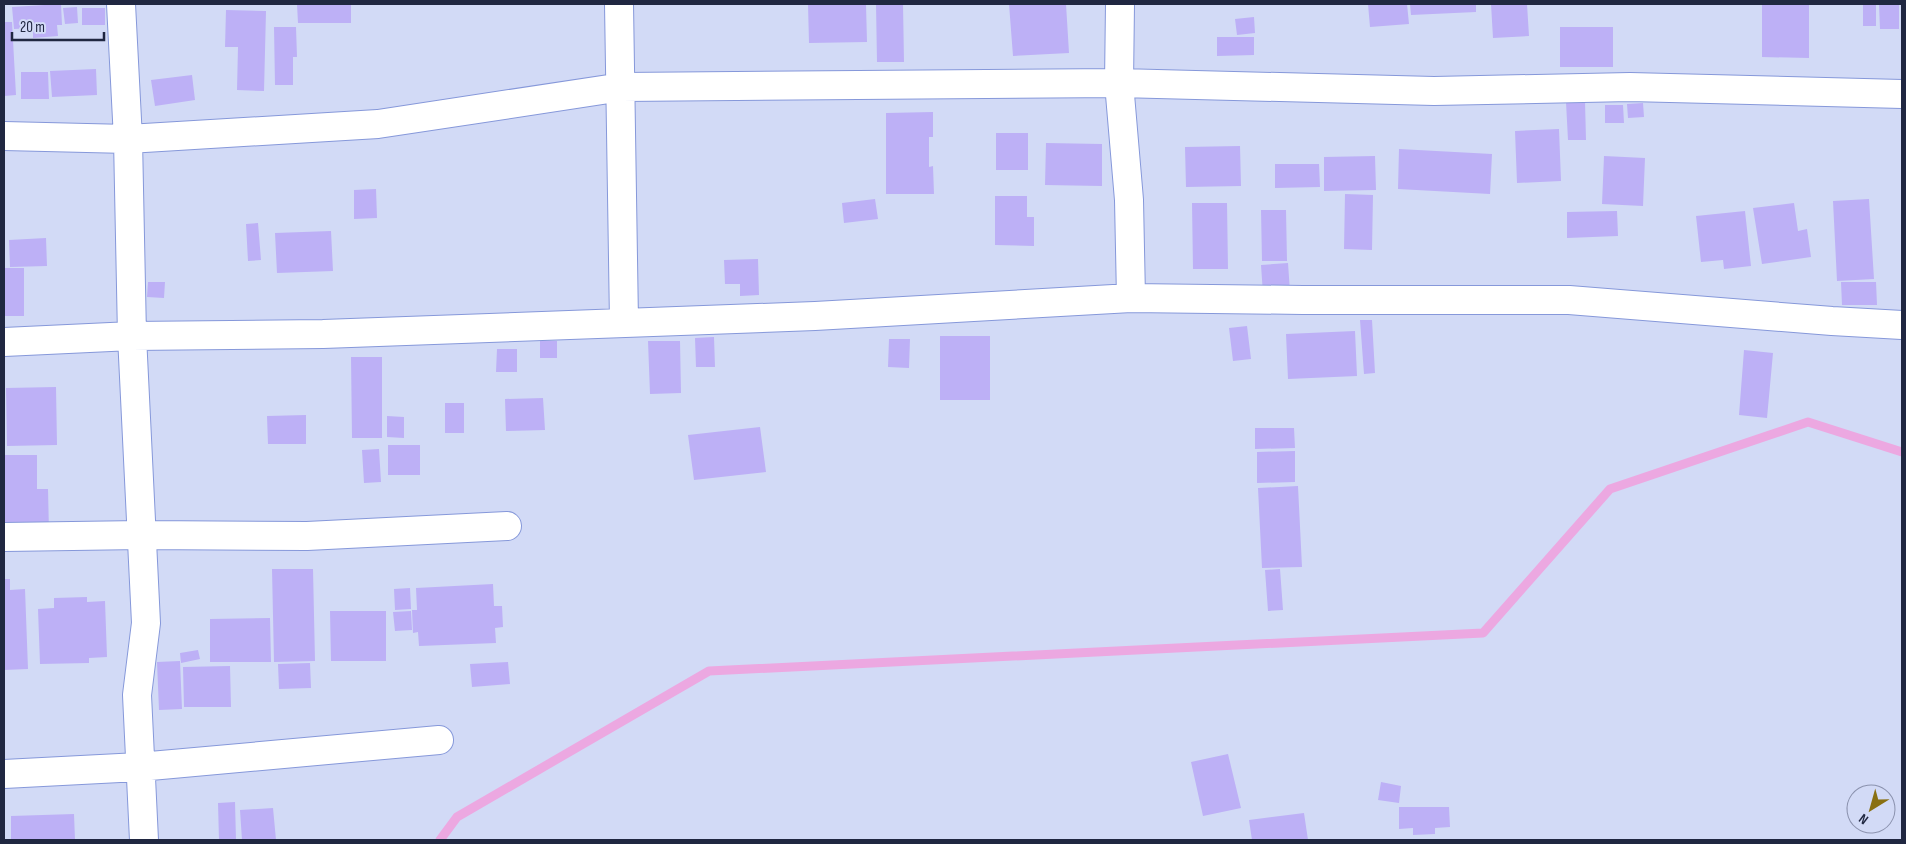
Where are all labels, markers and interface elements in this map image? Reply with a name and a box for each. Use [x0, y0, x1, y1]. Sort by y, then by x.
scale bar [12, 10, 105, 42]
text: 20 m [20, 18, 45, 37]
north arrow [1846, 784, 1896, 834]
text: N [1855, 810, 1872, 828]

